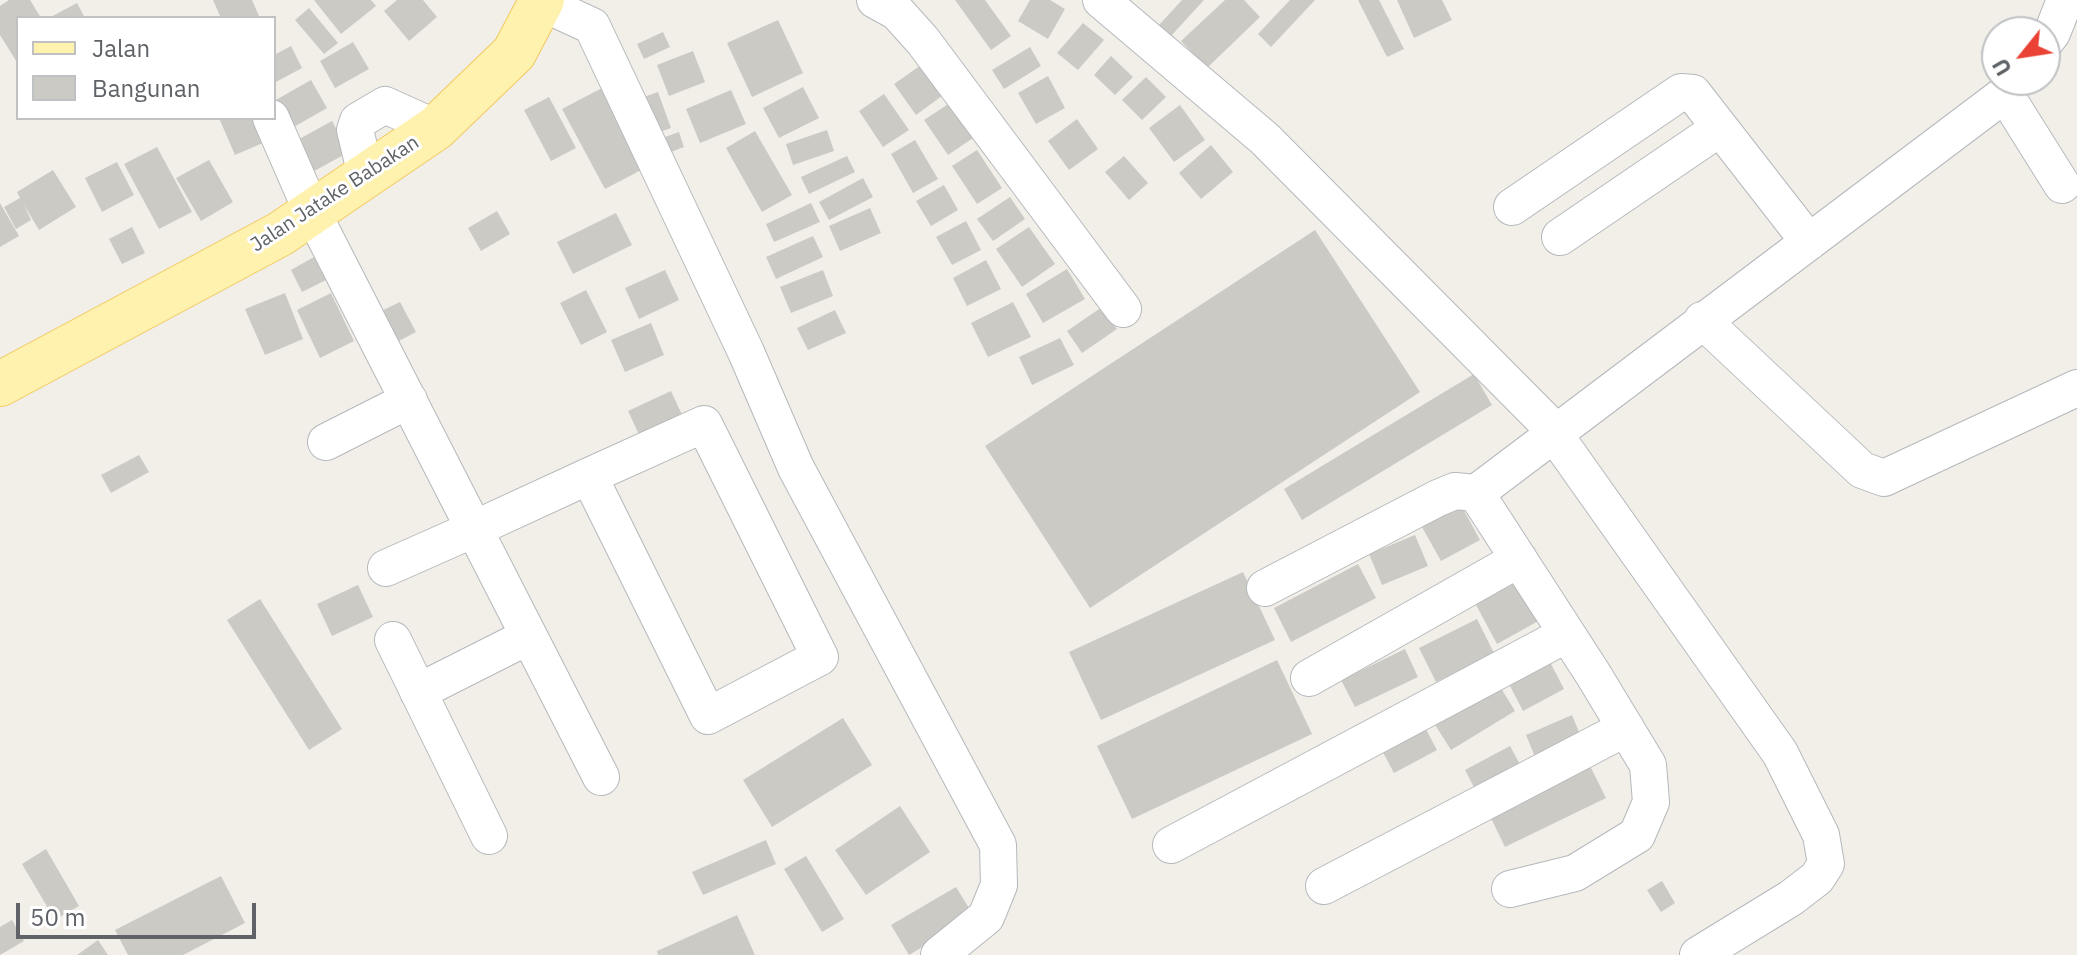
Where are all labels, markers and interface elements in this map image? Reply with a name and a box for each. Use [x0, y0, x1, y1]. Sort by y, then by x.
legend [16, 16, 276, 120]
north arrow [1981, 16, 2061, 96]
text: Jalan [92, 32, 150, 64]
text: U [1985, 53, 2018, 81]
text: Bangunan [92, 72, 200, 104]
street label: Jalan Jatake Babakan [246, 131, 424, 257]
scale bar [20, 887, 260, 937]
text: 50 m [30, 901, 85, 933]

